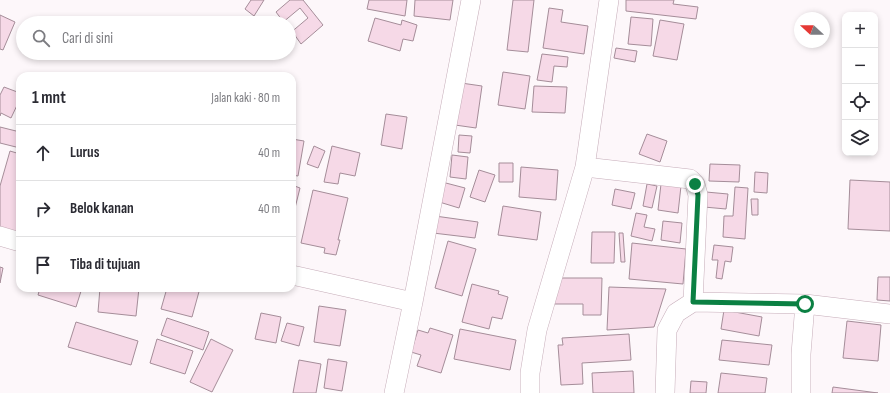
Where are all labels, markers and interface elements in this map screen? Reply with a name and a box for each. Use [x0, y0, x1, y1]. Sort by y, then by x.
north arrow [794, 12, 830, 48]
map controls [842, 12, 878, 156]
button: + [842, 12, 878, 48]
search box [16, 16, 296, 60]
icon: search [30, 27, 52, 49]
text: Cari di sini [62, 29, 113, 48]
button: − [842, 48, 878, 84]
button: locate [842, 84, 878, 120]
text: 1 mnt [32, 88, 66, 108]
text: Jalan kaki · 80 m [211, 90, 280, 106]
button: layers [842, 120, 878, 156]
icon: ahead [32, 142, 54, 164]
text: Lurus [70, 143, 99, 162]
text: 40 m [258, 145, 280, 161]
route end [686, 175, 704, 193]
icon: right [32, 198, 54, 220]
text: Belok kanan [70, 199, 134, 218]
text: 40 m [258, 201, 280, 217]
icon: arrive [32, 254, 54, 276]
text: Tiba di tujuan [70, 255, 140, 274]
route start [796, 295, 814, 313]

